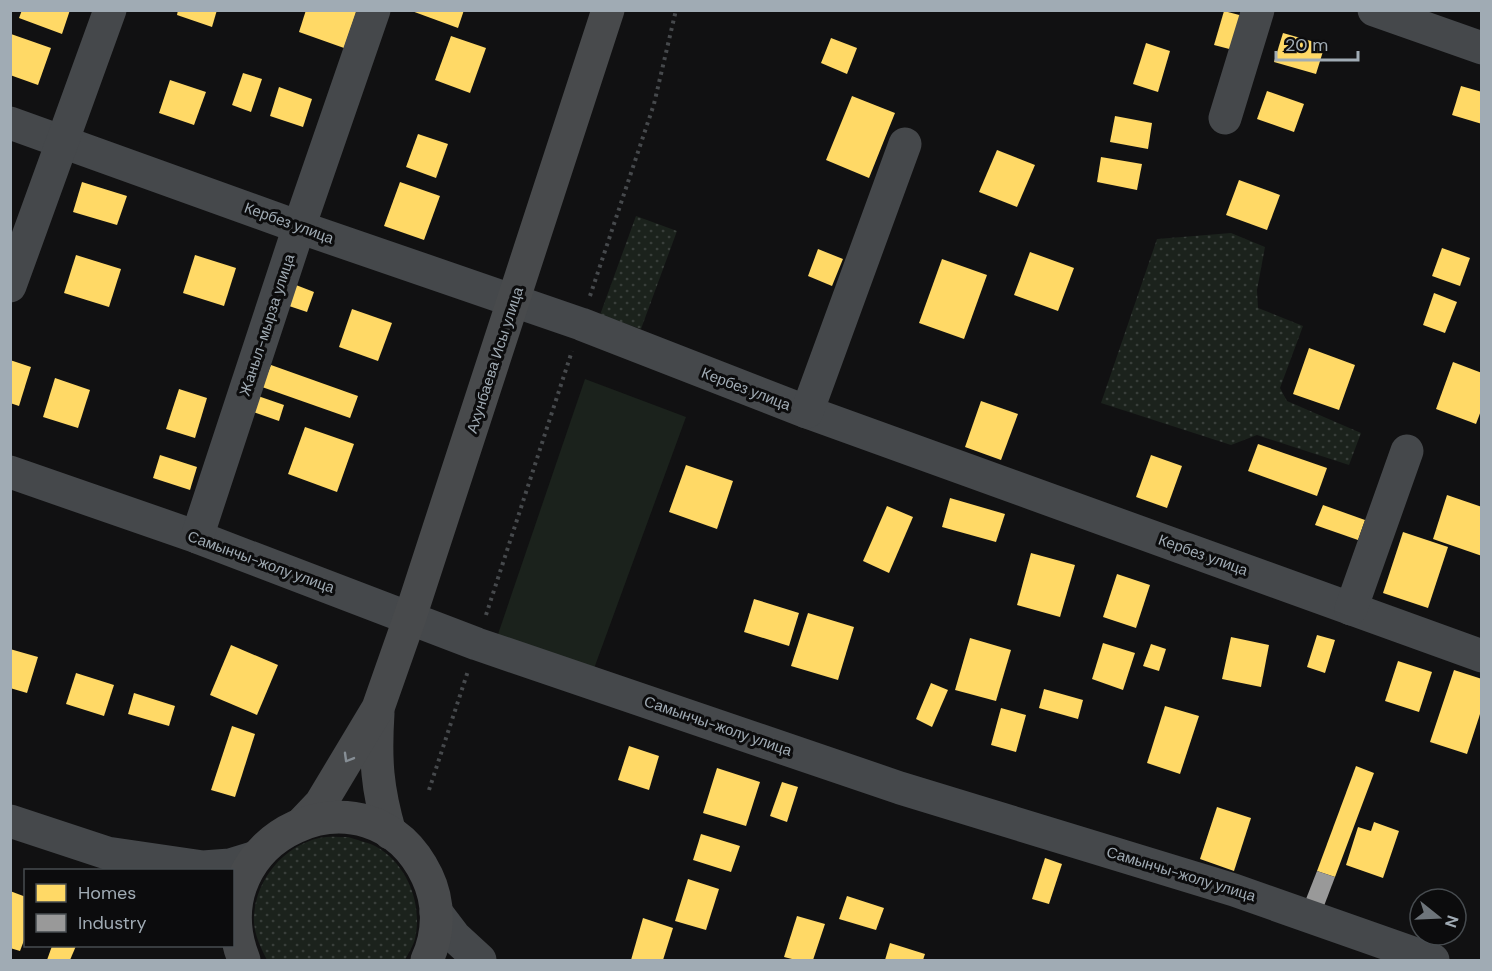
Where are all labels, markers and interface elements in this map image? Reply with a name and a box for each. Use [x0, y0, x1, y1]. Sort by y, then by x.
scale bar [1276, 24, 1358, 62]
text: 20 m [1285, 33, 1328, 57]
street label: Кербез улица [241, 198, 337, 249]
street label: Жаныл-мырза улица [235, 251, 300, 398]
street label: Ахунбаева Исы улица [462, 284, 528, 436]
street label: Кербез улица [699, 363, 794, 415]
street label: Самынчы-жолу улица [185, 526, 338, 598]
street label: Кербез улица [1155, 530, 1251, 581]
street label: Самынчы-жолу улица [641, 691, 795, 761]
one-way arrow [344, 752, 356, 762]
street label: Самынчы-жолу улица [1104, 842, 1259, 906]
legend [24, 869, 234, 947]
text: Homes [78, 881, 136, 905]
north arrow [1408, 887, 1468, 947]
text: Industry [78, 911, 147, 935]
text: N [1440, 913, 1464, 930]

